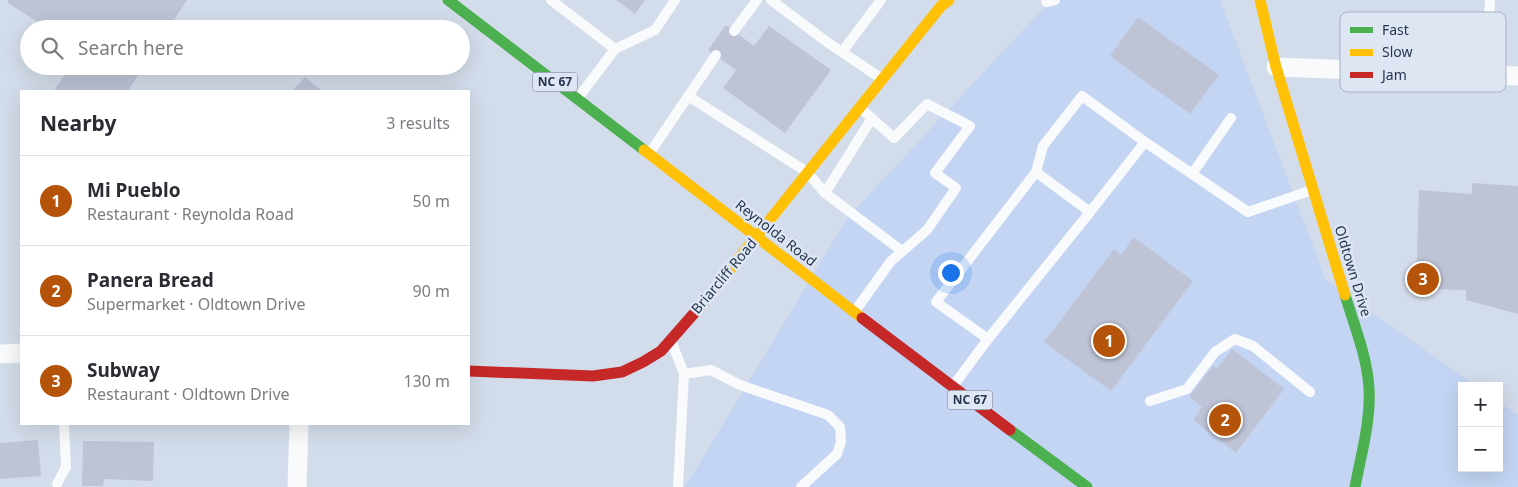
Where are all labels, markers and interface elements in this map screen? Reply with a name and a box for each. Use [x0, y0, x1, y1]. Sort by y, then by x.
legend [1340, 12, 1506, 92]
search box [20, 20, 470, 75]
text: Fast [1382, 20, 1409, 39]
icon: search [38, 34, 66, 62]
text: Search here [78, 35, 184, 61]
text: Slow [1382, 42, 1413, 61]
text: Jam [1380, 65, 1407, 84]
road number: NC 67 [532, 72, 578, 91]
text: Nearby [40, 109, 116, 137]
text: 3 results [386, 112, 450, 134]
text: Mi Pueblo [87, 177, 181, 203]
text: 1 [51, 190, 61, 212]
text: 50 m [413, 190, 450, 212]
street label: Reynolda Road [732, 195, 821, 270]
text: Restaurant · Reynolda Road [87, 203, 294, 225]
street label: Oldtown Drive [1331, 223, 1376, 319]
street label: Briarcliff Road [687, 234, 761, 317]
your location [938, 260, 964, 286]
pin: 3 [1407, 260, 1439, 298]
text: Panera Bread [87, 267, 214, 293]
text: 2 [51, 280, 61, 302]
text: 90 m [413, 280, 450, 302]
text: Supermarket · Oldtown Drive [87, 293, 305, 315]
pin: 1 [1093, 322, 1125, 360]
text: Subway [87, 357, 160, 383]
text: 3 [51, 370, 61, 392]
text: 130 m [403, 370, 450, 392]
map controls [1458, 382, 1503, 472]
button: + [1458, 382, 1503, 427]
text: Restaurant · Oldtown Drive [87, 383, 290, 405]
road number: NC 67 [948, 390, 992, 410]
pin: 2 [1209, 401, 1241, 439]
button: − [1458, 427, 1503, 472]

